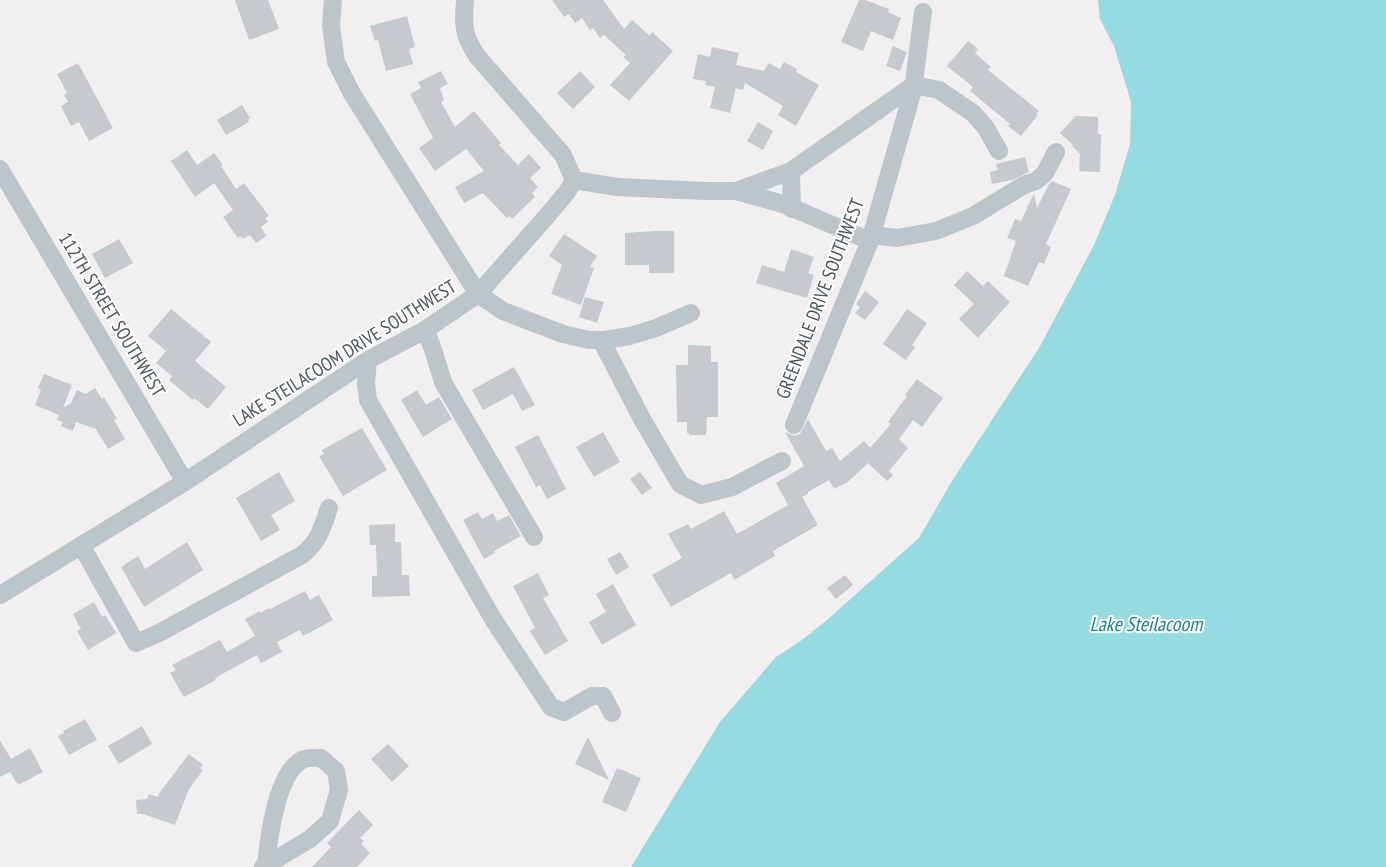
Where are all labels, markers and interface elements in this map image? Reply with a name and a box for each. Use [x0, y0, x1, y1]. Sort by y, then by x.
street label: GREENDALE DRIVE SOUTHWEST [772, 196, 870, 402]
street label: 112TH STREET SOUTHWEST [53, 229, 169, 401]
street label: LAKE STEILACOOM DRIVE SOUTHWEST [229, 276, 461, 432]
water label: Lake Steilacoom [1090, 613, 1202, 637]

